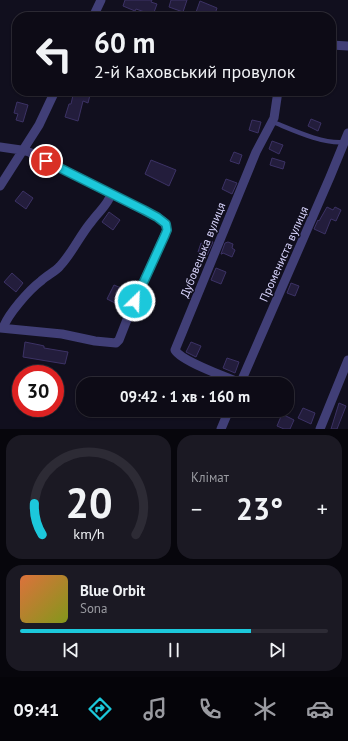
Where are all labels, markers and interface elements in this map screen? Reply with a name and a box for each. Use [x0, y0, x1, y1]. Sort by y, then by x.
text: 60 m [94, 24, 155, 61]
icon: left [28, 28, 80, 80]
text: 2-й Каховський провулок [94, 60, 295, 83]
pin [29, 144, 63, 178]
icon: arrive [35, 150, 57, 172]
street label: Дубовецька вулиця [177, 200, 229, 300]
street label: Промениста вулиця [256, 204, 311, 304]
position arrow [114, 280, 156, 322]
speed limit sign: 30 [12, 365, 64, 417]
text: 09:42 · 1 хв · 160 m [120, 387, 250, 406]
text: Клімат [191, 469, 229, 486]
text: 20 [65, 476, 112, 529]
text: 23° [236, 489, 283, 528]
text: − [191, 495, 202, 523]
text: + [317, 495, 328, 523]
text: km/h [73, 524, 104, 543]
text: Blue Orbit [80, 581, 145, 600]
text: Sona [80, 600, 107, 617]
icon: previous [60, 639, 82, 661]
icon: pause [163, 639, 185, 661]
icon: next [266, 639, 288, 661]
icon: directions [86, 695, 114, 723]
icon: music [141, 695, 169, 723]
icon: phone [196, 695, 224, 723]
icon: climate [251, 695, 279, 723]
icon: car [306, 695, 334, 723]
text: 09:41 [14, 698, 59, 721]

